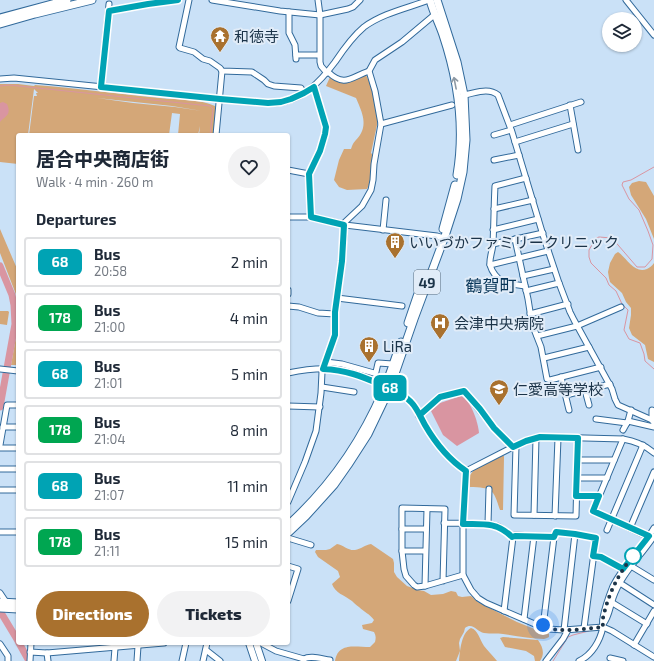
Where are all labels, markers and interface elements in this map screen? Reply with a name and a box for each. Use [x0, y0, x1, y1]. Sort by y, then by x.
map controls [602, 12, 642, 52]
button: layers [602, 12, 642, 52]
temple icon: 和徳寺 [209, 25, 231, 53]
place label: 和徳寺 [234, 27, 279, 45]
one-way arrow [451, 77, 459, 90]
button: heart [228, 146, 270, 188]
text: 居合中央商店街 [36, 147, 169, 170]
text: Walk · 4 min · 260 m [36, 174, 153, 190]
text: Departures [36, 210, 116, 228]
building icon: いいづかファミリークリニック [384, 231, 406, 259]
place label: いいづかファミリークリニック [409, 233, 619, 251]
text: Bus [94, 245, 120, 263]
text: 68 [52, 253, 68, 270]
text: 2 min [231, 253, 268, 271]
text: 20:58 [94, 263, 127, 279]
road number: 49 [414, 270, 440, 294]
district label: 鶴賀町 [466, 275, 517, 295]
text: Bus [94, 301, 120, 319]
text: 178 [49, 309, 71, 326]
text: 4 min [230, 309, 268, 327]
hospital icon: 会津中央病院 [429, 312, 451, 340]
place label: 会津中央病院 [454, 314, 544, 332]
text: 21:00 [94, 319, 125, 335]
building icon: LiRa [358, 335, 380, 363]
place label: LiRa [383, 337, 412, 355]
text: Bus [94, 357, 120, 375]
text: 68 [52, 365, 68, 382]
text: 5 min [231, 365, 268, 383]
text: 21:01 [94, 375, 123, 391]
line badge: 68 [372, 375, 408, 401]
school or university icon: 仁愛高等学校 [488, 378, 510, 406]
text: 68 [382, 379, 398, 396]
place label: 仁愛高等学校 [513, 380, 603, 398]
text: Bus [94, 413, 120, 431]
text: 178 [49, 421, 71, 438]
text: 8 min [230, 421, 268, 439]
text: 21:04 [94, 431, 125, 447]
text: Bus [94, 469, 120, 487]
text: 68 [52, 477, 68, 494]
text: 11 min [227, 477, 268, 495]
text: 21:07 [94, 487, 124, 503]
text: Bus [94, 525, 120, 543]
text: 178 [49, 533, 71, 550]
text: 15 min [225, 533, 268, 551]
text: 21:11 [94, 543, 120, 559]
unlabelled marker [624, 547, 642, 565]
button: Directions [36, 591, 149, 637]
button: Tickets [157, 591, 270, 637]
your location [533, 615, 553, 635]

